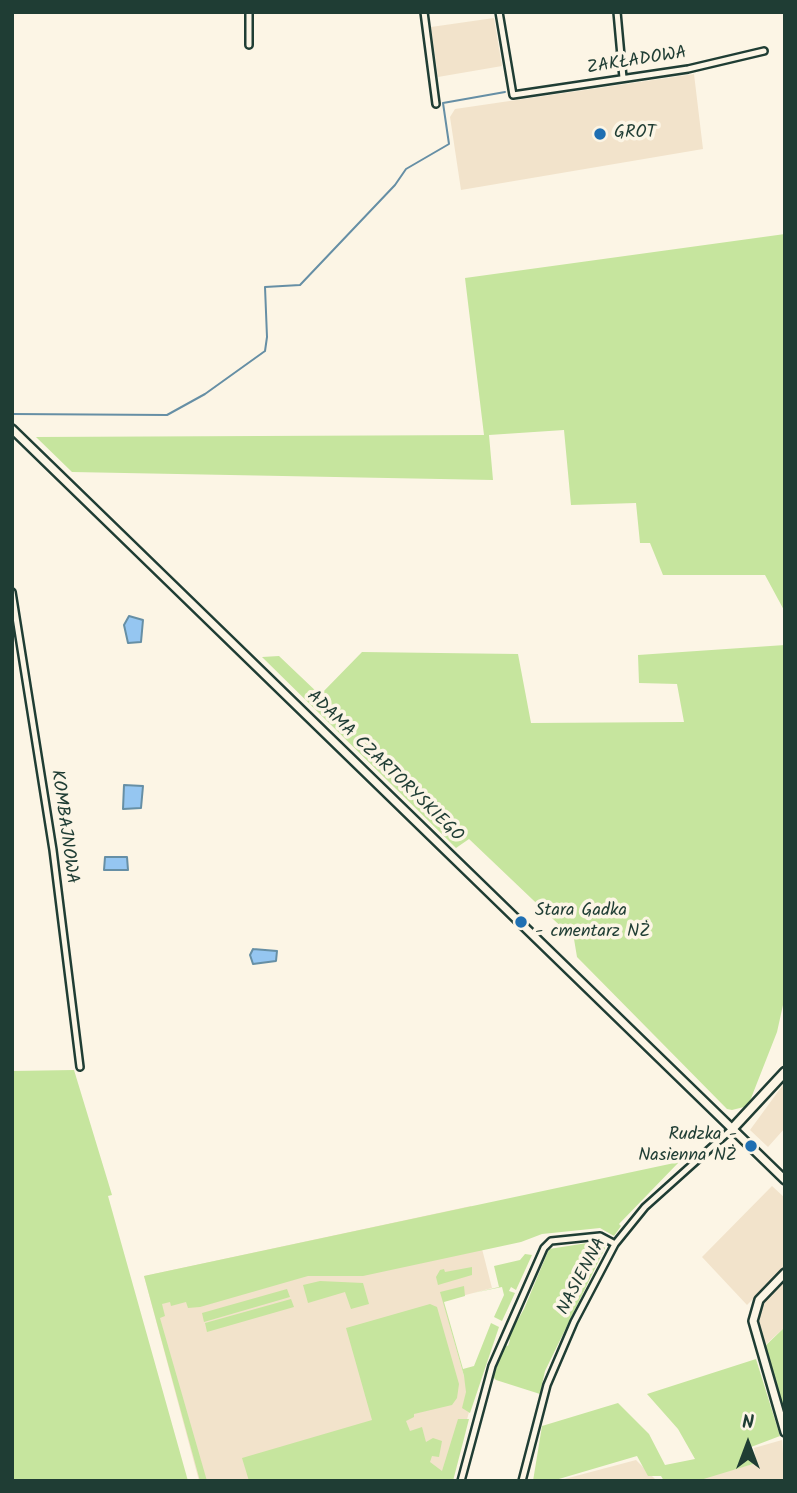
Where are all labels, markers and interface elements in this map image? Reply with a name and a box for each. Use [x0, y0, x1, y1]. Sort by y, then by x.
street label: ZAKŁADOWA [586, 43, 688, 81]
place label: GROT [614, 123, 656, 145]
marker: GROT [592, 126, 608, 142]
street label: ADAMA CZARTORYSKIEGO [301, 687, 467, 847]
street label: KOMBAJNOWA [44, 769, 82, 885]
place label: Stara Gadka - cmentarz NŻ [535, 901, 650, 944]
marker: Stara Gadka - cmentarz NŻ [513, 914, 529, 930]
place label: Rudzka - Nasienna NŻ [638, 1125, 737, 1168]
marker: Rudzka - Nasienna NŻ [743, 1138, 759, 1154]
street label: NASIENNA [554, 1235, 612, 1319]
text: N [742, 1408, 754, 1438]
north arrow [713, 1409, 783, 1479]

